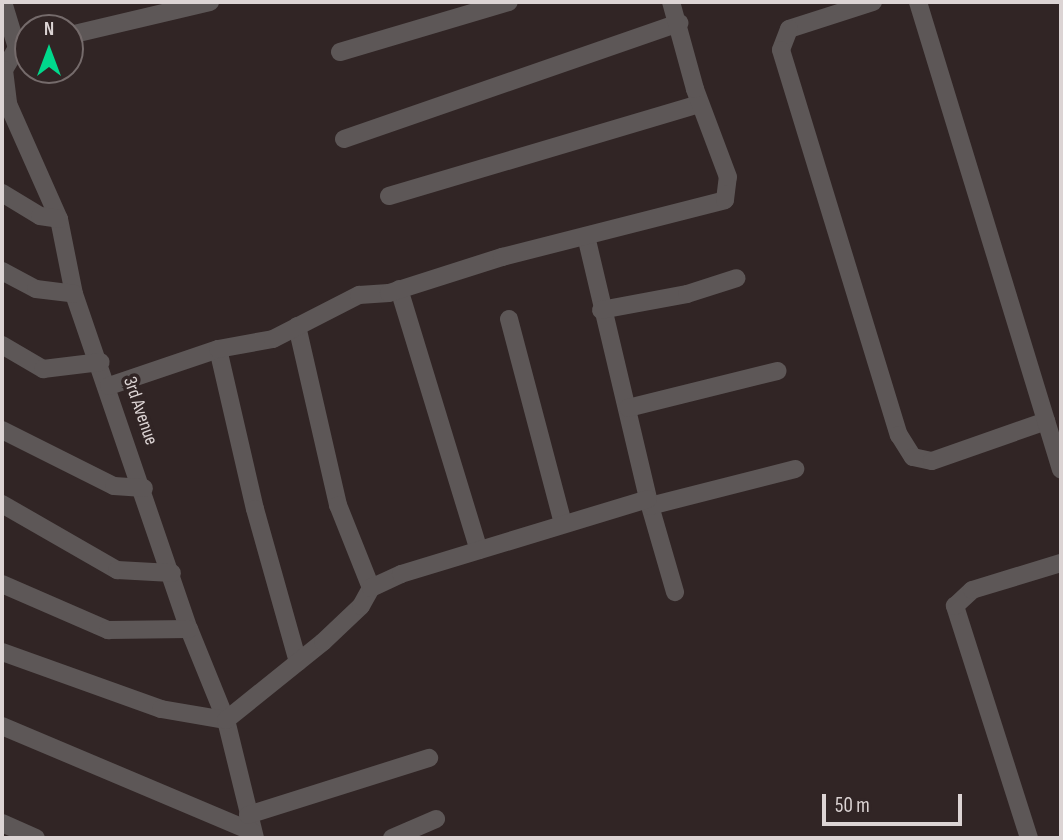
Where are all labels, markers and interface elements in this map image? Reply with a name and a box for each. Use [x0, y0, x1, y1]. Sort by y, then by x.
north arrow [14, 14, 84, 84]
text: N [44, 18, 54, 41]
street label: 3rd Avenue [118, 374, 162, 448]
scale bar [825, 780, 965, 824]
text: 50 m [835, 793, 870, 818]

